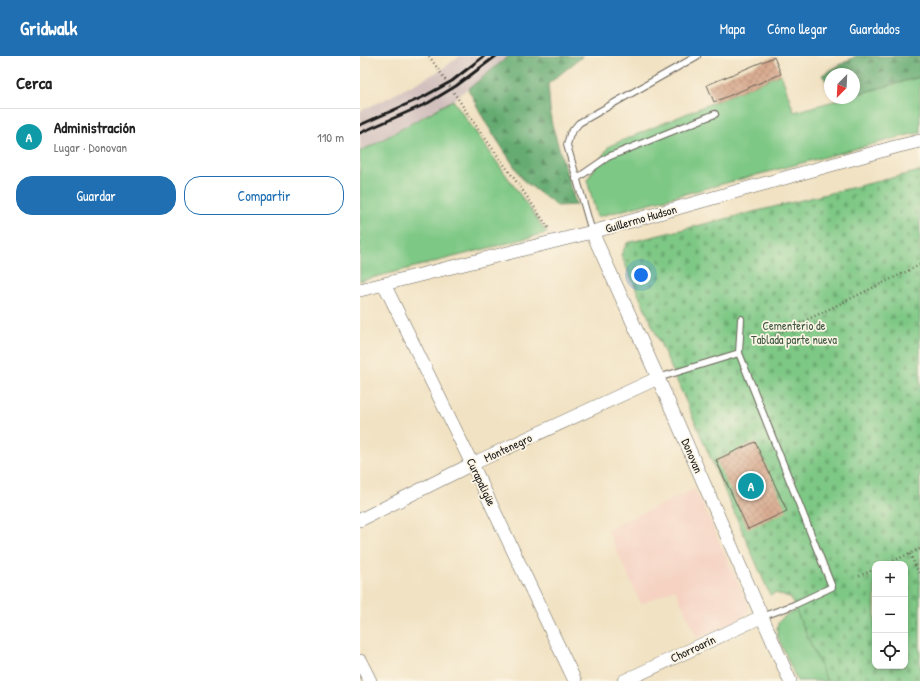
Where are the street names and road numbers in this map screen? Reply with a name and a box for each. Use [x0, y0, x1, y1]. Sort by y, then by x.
street label: Guillermo Hudson [603, 200, 679, 237]
street label: Montenegro [481, 429, 535, 466]
street label: Donovan [678, 436, 707, 476]
street label: Curapaligüe [463, 455, 500, 509]
street label: Chorroarín [667, 631, 718, 666]

